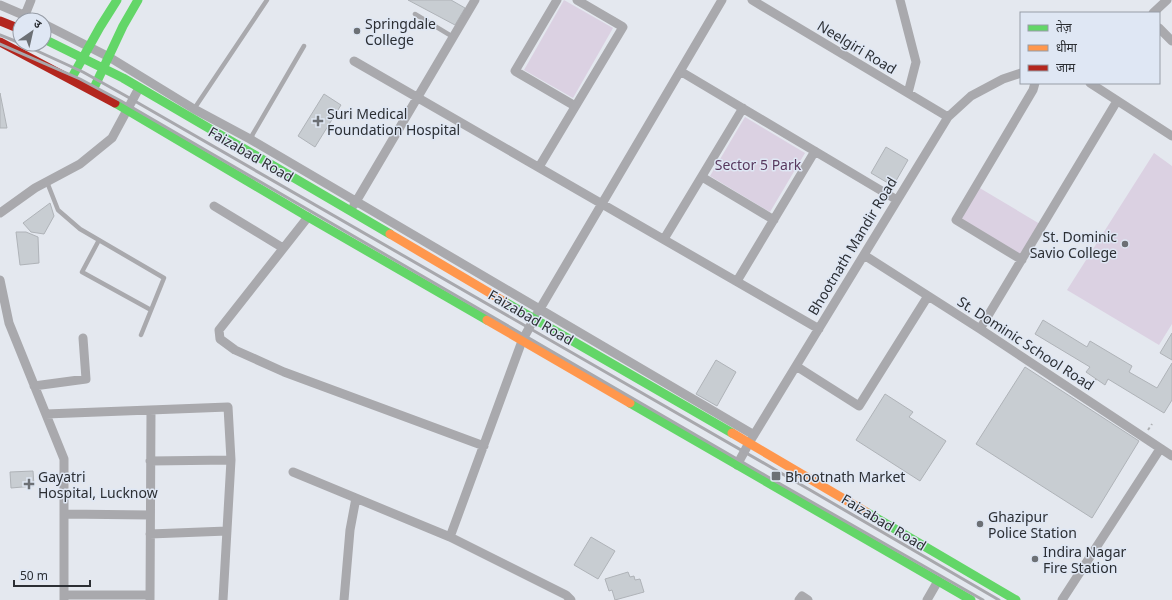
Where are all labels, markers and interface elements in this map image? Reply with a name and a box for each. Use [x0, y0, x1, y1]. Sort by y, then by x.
north arrow [12, 12, 52, 52]
legend [1020, 12, 1160, 84]
place label: Springdale College [365, 14, 436, 49]
text: उ [31, 15, 45, 32]
street label: Neelgiri Road [814, 16, 900, 78]
text: तेज़ [1056, 19, 1073, 36]
marker: Springdale College [352, 26, 362, 36]
text: धीमा [1056, 39, 1078, 56]
text: जाम [1056, 59, 1076, 76]
place label: Suri Medical Foundation Hospital [327, 104, 460, 139]
marker: Suri Medical Foundation Hospital [312, 115, 324, 127]
street label: Faizabad Road [205, 122, 297, 186]
park label: Sector 5 Park [715, 155, 802, 174]
street label: Bhootnath Mandir Road [803, 173, 901, 319]
place label: St. Dominic Savio College [1030, 227, 1117, 262]
marker: St. Dominic Savio College [1120, 239, 1130, 249]
street label: Faizabad Road [485, 285, 577, 349]
street label: St. Dominic School Road [954, 292, 1098, 394]
place label: Gayatri Hospital, Lucknow [38, 467, 158, 502]
place label: Bhootnath Market [785, 467, 905, 486]
marker: Bhootnath Market [770, 470, 782, 482]
marker: Gayatri Hospital, Lucknow [23, 478, 35, 490]
street label: Faizabad Road [838, 489, 930, 555]
place label: Ghazipur Police Station [988, 507, 1077, 542]
marker: Ghazipur Police Station [975, 519, 985, 529]
place label: Indira Nagar Fire Station [1043, 542, 1127, 577]
marker: Indira Nagar Fire Station [1030, 554, 1040, 564]
scale bar [14, 562, 90, 588]
text: 50 m [20, 567, 48, 584]

